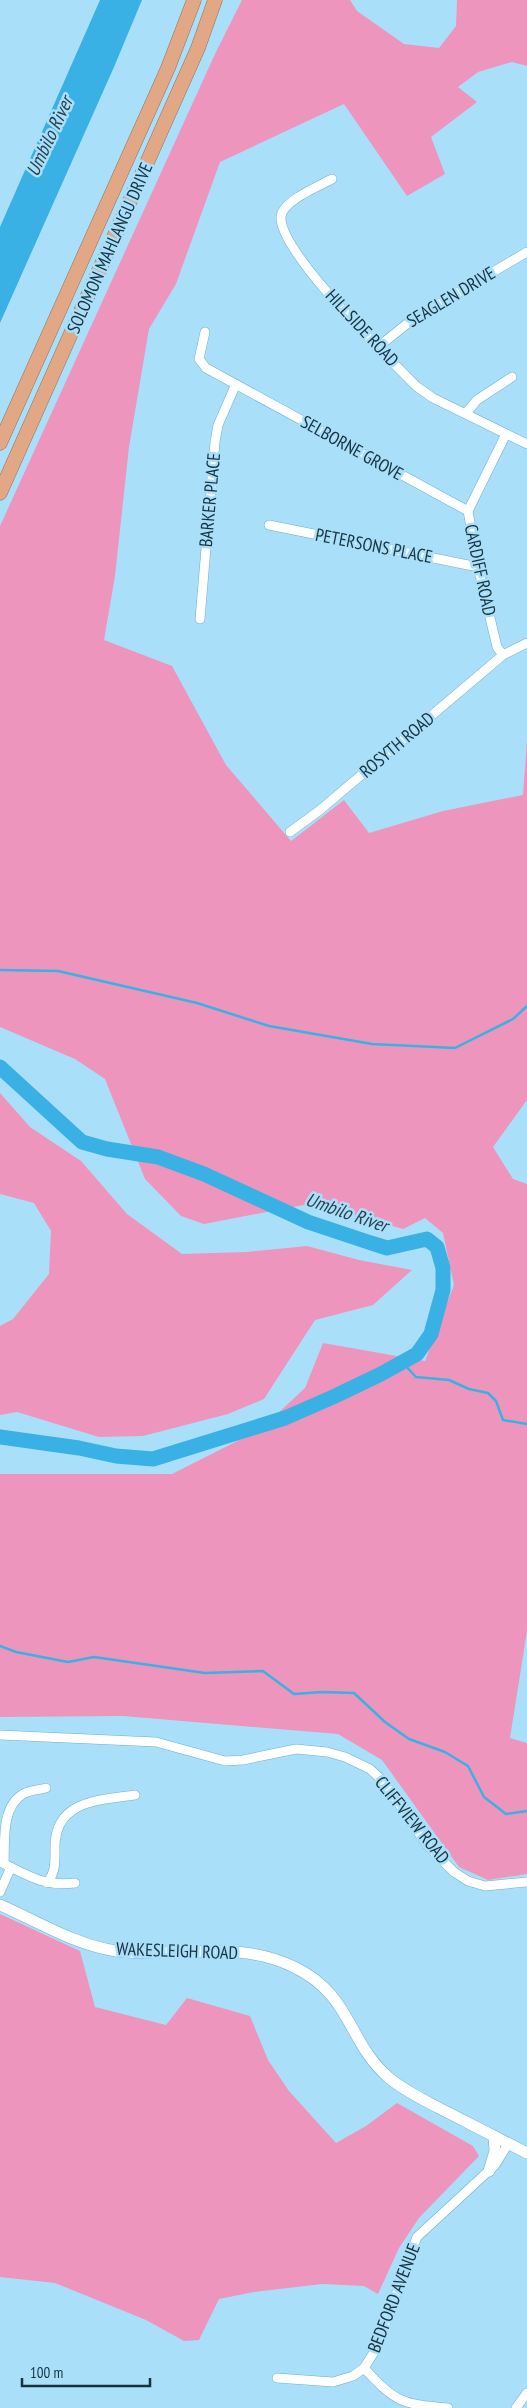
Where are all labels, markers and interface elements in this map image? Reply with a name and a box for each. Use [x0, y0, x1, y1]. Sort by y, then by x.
water label: Umbilo River [20, 90, 79, 180]
street label: SOLOMON MAHLANGU DRIVE [62, 159, 158, 337]
street label: SEAGLEN DRIVE [402, 261, 499, 332]
street label: HILLSIDE ROAD [321, 284, 404, 371]
street label: SELBORNE GROVE [297, 410, 408, 485]
street label: BARKER PLACE [194, 452, 225, 548]
street label: CARDIFF ROAD [460, 522, 501, 618]
street label: PETERSONS PLACE [314, 523, 435, 568]
street label: ROSYTH ROAD [355, 707, 439, 783]
water label: Umbilo River [303, 1187, 394, 1238]
street label: CLIFFVIEW ROAD [370, 1771, 455, 1868]
street label: WAKESLEIGH ROAD [116, 1937, 238, 1964]
street label: BEDFORD AVENUE [362, 2240, 425, 2356]
scale bar [22, 2356, 150, 2388]
text: 100 m [30, 2363, 63, 2382]

